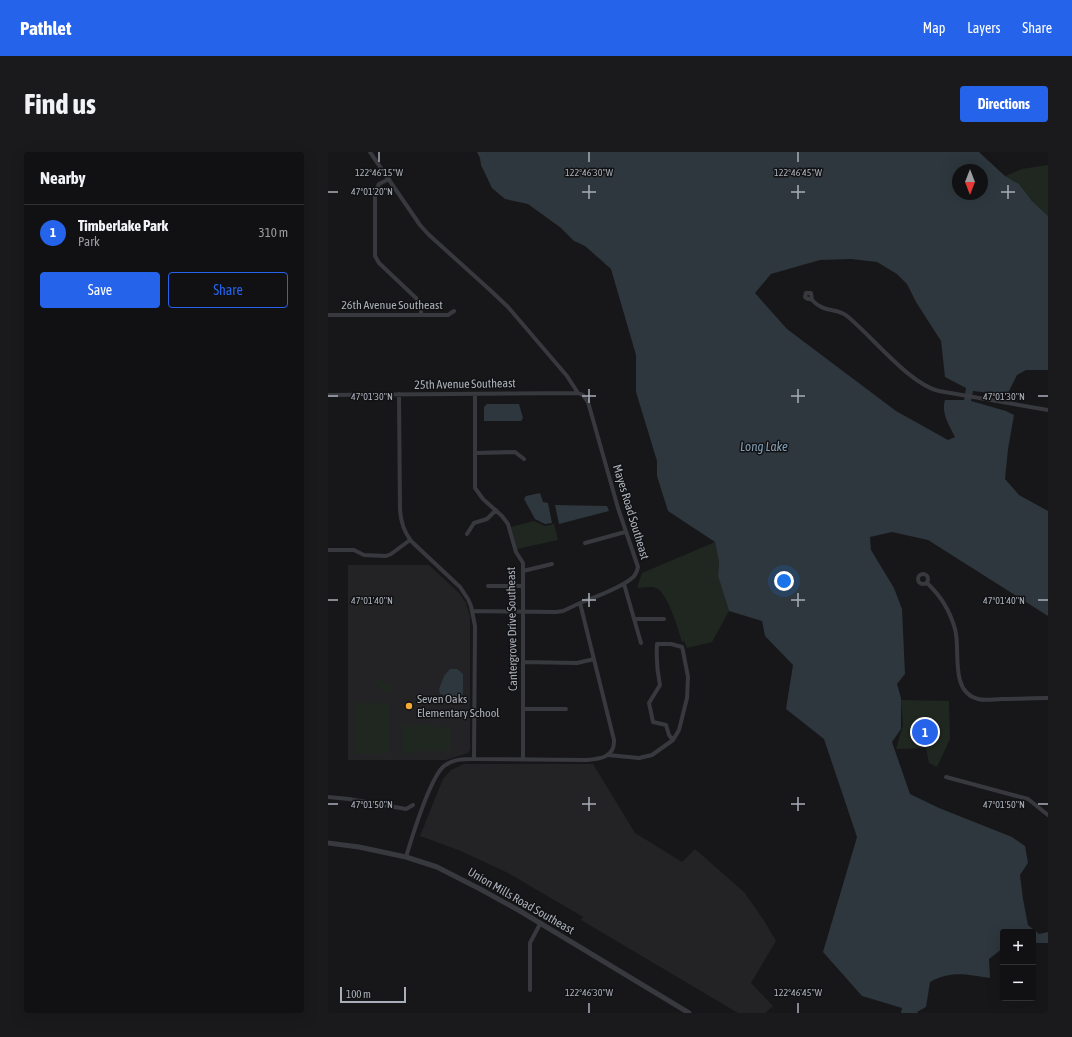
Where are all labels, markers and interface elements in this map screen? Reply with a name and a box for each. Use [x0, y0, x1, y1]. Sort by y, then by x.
text: Pathlet [20, 17, 71, 39]
text: Map [923, 20, 945, 36]
text: Layers [967, 20, 1000, 36]
text: Share [1022, 20, 1052, 36]
button: Directions [960, 86, 1048, 122]
text: Find us [24, 88, 96, 120]
north arrow [952, 164, 988, 200]
text: 122°46'15"W [355, 167, 404, 178]
text: 122°46'30"W [565, 167, 614, 178]
text: 122°46'45"W [774, 167, 823, 178]
text: Nearby [40, 168, 86, 188]
text: 47°01'20"N [351, 186, 393, 197]
text: Timberlake Park [78, 217, 168, 234]
text: 1 [50, 225, 56, 240]
text: 310 m [259, 225, 288, 240]
text: Park [78, 234, 100, 249]
button: Save [40, 272, 160, 308]
button: Share [168, 272, 288, 308]
street label: 26th Avenue Southeast [341, 298, 443, 312]
street label: 25th Avenue Southeast [414, 376, 516, 392]
text: 47°01'30"N [351, 391, 393, 402]
text: 47°01'30"N [983, 391, 1025, 402]
water label: Long Lake [740, 439, 788, 454]
street label: Mayes Road Southeast [610, 463, 652, 562]
street label: Cantergrove Drive Southeast [504, 566, 520, 691]
your location [774, 571, 794, 591]
text: 47°01'40"N [351, 595, 393, 606]
text: 47°01'40"N [983, 595, 1025, 606]
place label: Seven Oaks Elementary School [417, 692, 500, 720]
marker: Seven Oaks Elementary School [404, 701, 414, 711]
pin: 1 [912, 717, 938, 747]
text: 47°01'50"N [351, 799, 393, 810]
text: 47°01'50"N [983, 799, 1025, 810]
street label: Union Mills Road Southeast [465, 865, 577, 938]
map controls [1000, 929, 1036, 1001]
button: + [1000, 929, 1036, 965]
button: − [1000, 965, 1036, 1001]
scale bar [340, 985, 406, 1004]
text: 122°46'30"W [565, 987, 614, 998]
text: 122°46'45"W [774, 987, 823, 998]
text: 100 m [346, 988, 371, 1000]

